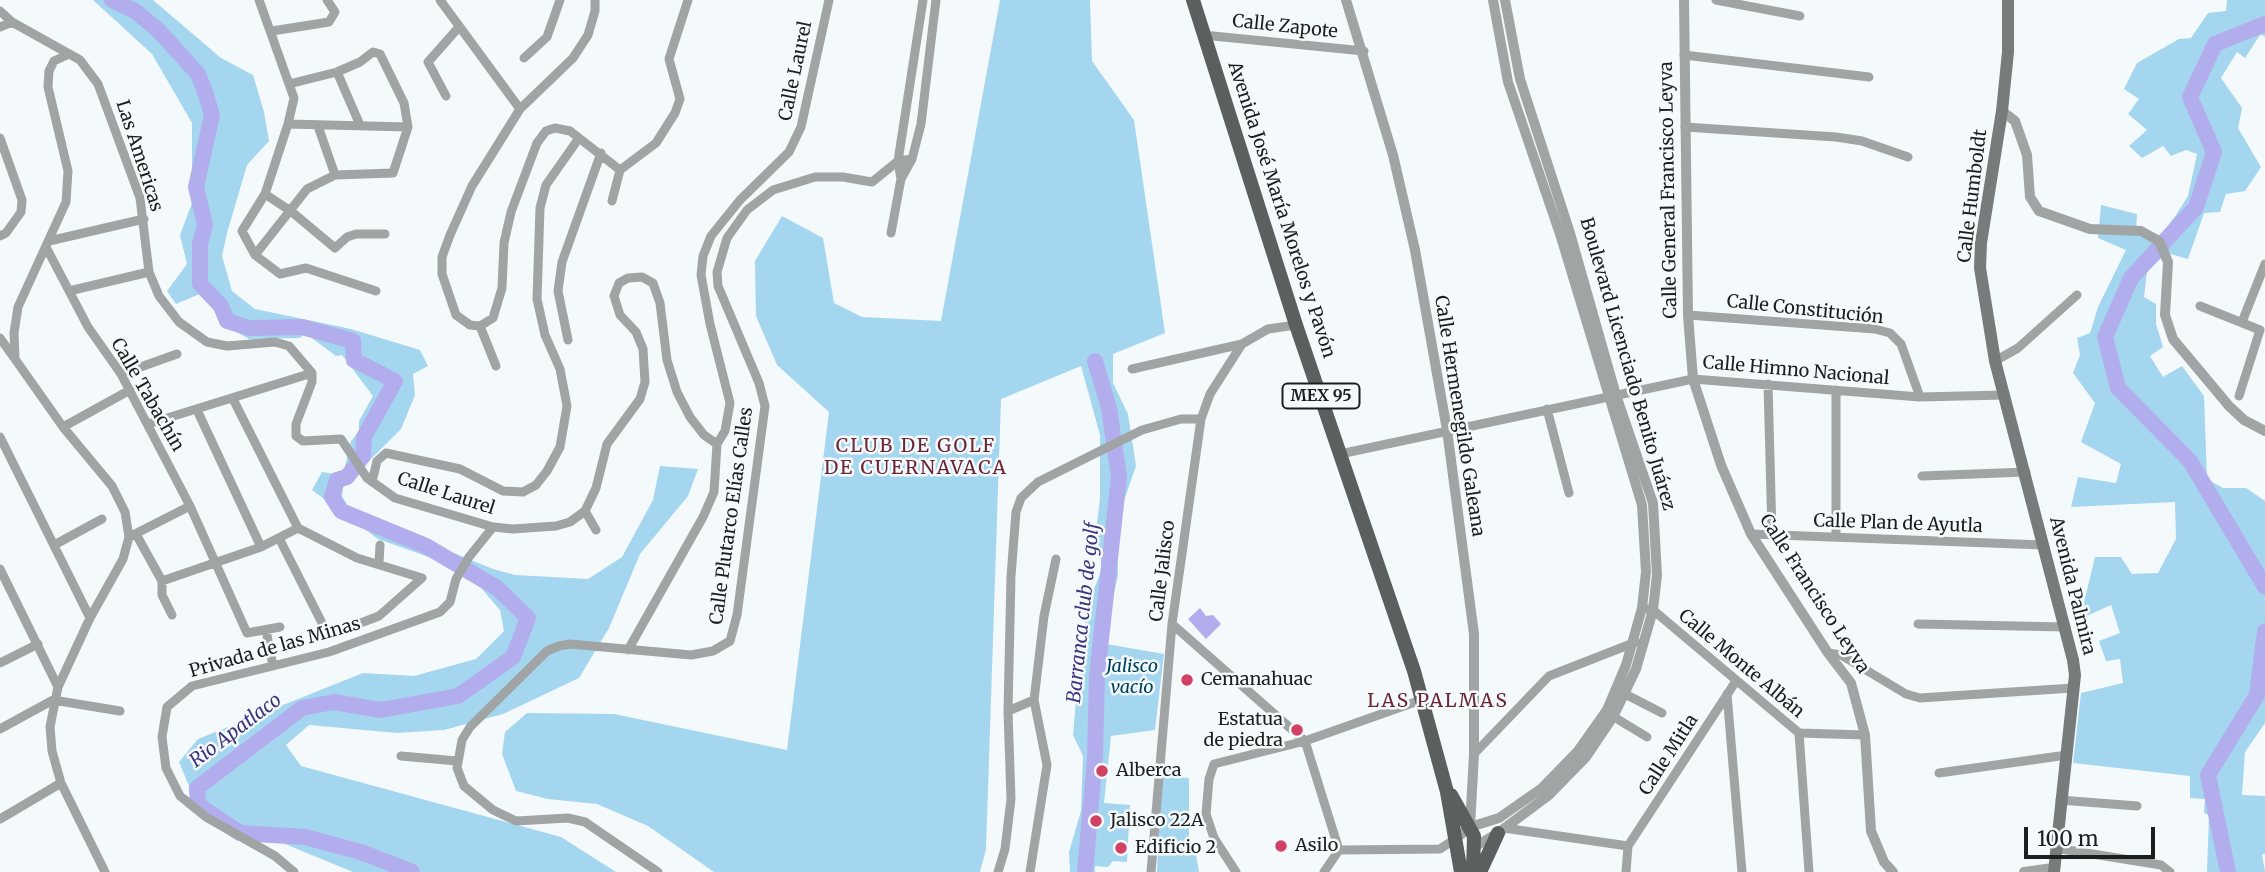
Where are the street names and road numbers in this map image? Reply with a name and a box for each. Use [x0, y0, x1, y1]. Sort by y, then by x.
street label: Calle Zapote [1231, 11, 1339, 43]
street label: Calle Laurel [775, 19, 817, 123]
street label: Avenida José María Morelos y Pavón [1223, 59, 1339, 361]
street label: Calle General Francisco Leyva [1656, 61, 1682, 319]
street label: Las Americas [111, 98, 167, 214]
street label: Calle Humboldt [1954, 128, 1992, 264]
street label: Boulevard Licenciado Benito Juárez [1575, 215, 1679, 513]
street label: Calle Constitución [1726, 291, 1884, 329]
street label: Calle Hermenegildo Galeana [1429, 294, 1489, 538]
street label: Calle Tabachín [106, 334, 188, 456]
street label: Calle Himno Nacional [1702, 352, 1890, 390]
road number: MEX 95 [1282, 384, 1360, 408]
street label: Calle Plutarco Elías Calles [706, 406, 758, 626]
street label: Calle Laurel [394, 468, 498, 520]
street label: Calle Francisco Leyva [1754, 510, 1874, 678]
street label: Calle Plan de Ayutla [1813, 510, 1983, 538]
street label: Avenida Palmira [2044, 515, 2100, 657]
street label: Calle Jalisco [1146, 519, 1180, 623]
street label: Calle Monte Albán [1674, 605, 1808, 723]
street label: Privada de las Minas [187, 613, 363, 683]
street label: Calle Mitla [1635, 711, 1703, 799]

